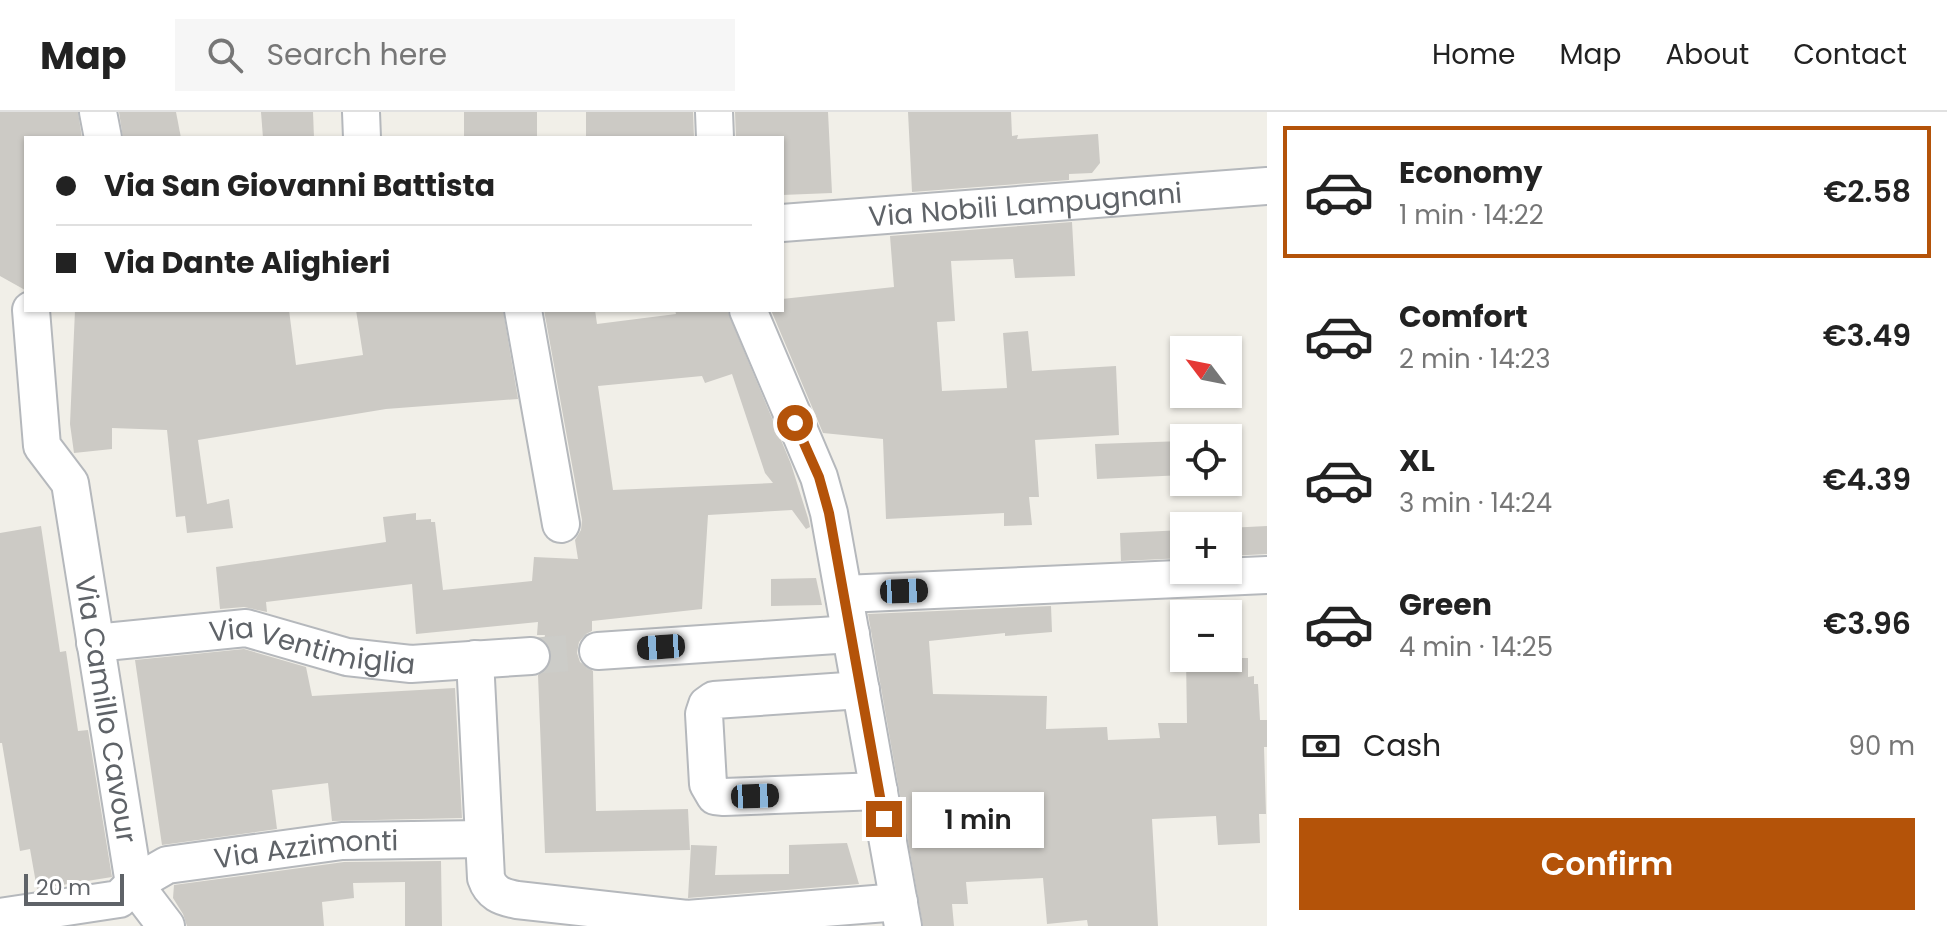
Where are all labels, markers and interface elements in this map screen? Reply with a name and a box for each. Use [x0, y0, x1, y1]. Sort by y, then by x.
search box [175, 19, 735, 91]
text: Map [40, 29, 127, 82]
icon: search [203, 33, 247, 77]
text: Search here [267, 33, 447, 76]
text: Home [1432, 35, 1515, 74]
text: Map [1559, 35, 1621, 74]
text: About [1665, 35, 1749, 74]
text: Contact [1793, 35, 1907, 74]
text: Economy [1399, 151, 1543, 194]
icon: car [1303, 156, 1375, 228]
text: Via San Giovanni Battista [104, 164, 495, 207]
text: €2.58 [1823, 170, 1911, 213]
street label: Via Nobili Lampugnani [867, 173, 1183, 236]
text: 1 min · 14:22 [1399, 197, 1544, 233]
text: Via Dante Alighieri [104, 241, 390, 284]
text: Comfort [1399, 295, 1528, 338]
icon: car [1303, 300, 1375, 372]
text: €3.49 [1823, 314, 1911, 357]
north arrow [1170, 336, 1242, 408]
map controls [1170, 336, 1242, 672]
text: 2 min · 14:23 [1399, 341, 1551, 377]
route start [777, 405, 813, 441]
button: locate [1170, 424, 1242, 496]
text: XL [1399, 439, 1435, 482]
icon: car [1303, 444, 1375, 516]
text: €4.39 [1823, 458, 1911, 501]
text: 3 min · 14:24 [1399, 485, 1552, 521]
button: + [1170, 512, 1242, 584]
street label: Via Camillo Cavour [66, 573, 147, 846]
car [880, 578, 928, 604]
text: Green [1399, 583, 1492, 626]
icon: car [1303, 588, 1375, 660]
button: − [1170, 600, 1242, 672]
text: €3.96 [1823, 602, 1911, 645]
street label: Via Ventimiglia [207, 608, 417, 684]
text: 4 min · 14:25 [1399, 629, 1553, 665]
car [636, 633, 686, 661]
icon: cash [1299, 724, 1343, 768]
text: Cash [1363, 724, 1441, 767]
text: 90 m [1849, 728, 1915, 764]
car [731, 783, 779, 809]
callout: 1 min [912, 791, 1044, 847]
route end [866, 801, 902, 837]
text: 1 min [944, 802, 1012, 838]
button: Confirm [1299, 818, 1915, 910]
street label: Via Azzimonti [212, 821, 399, 878]
scale bar [24, 870, 124, 906]
text: 20 m [36, 872, 91, 903]

